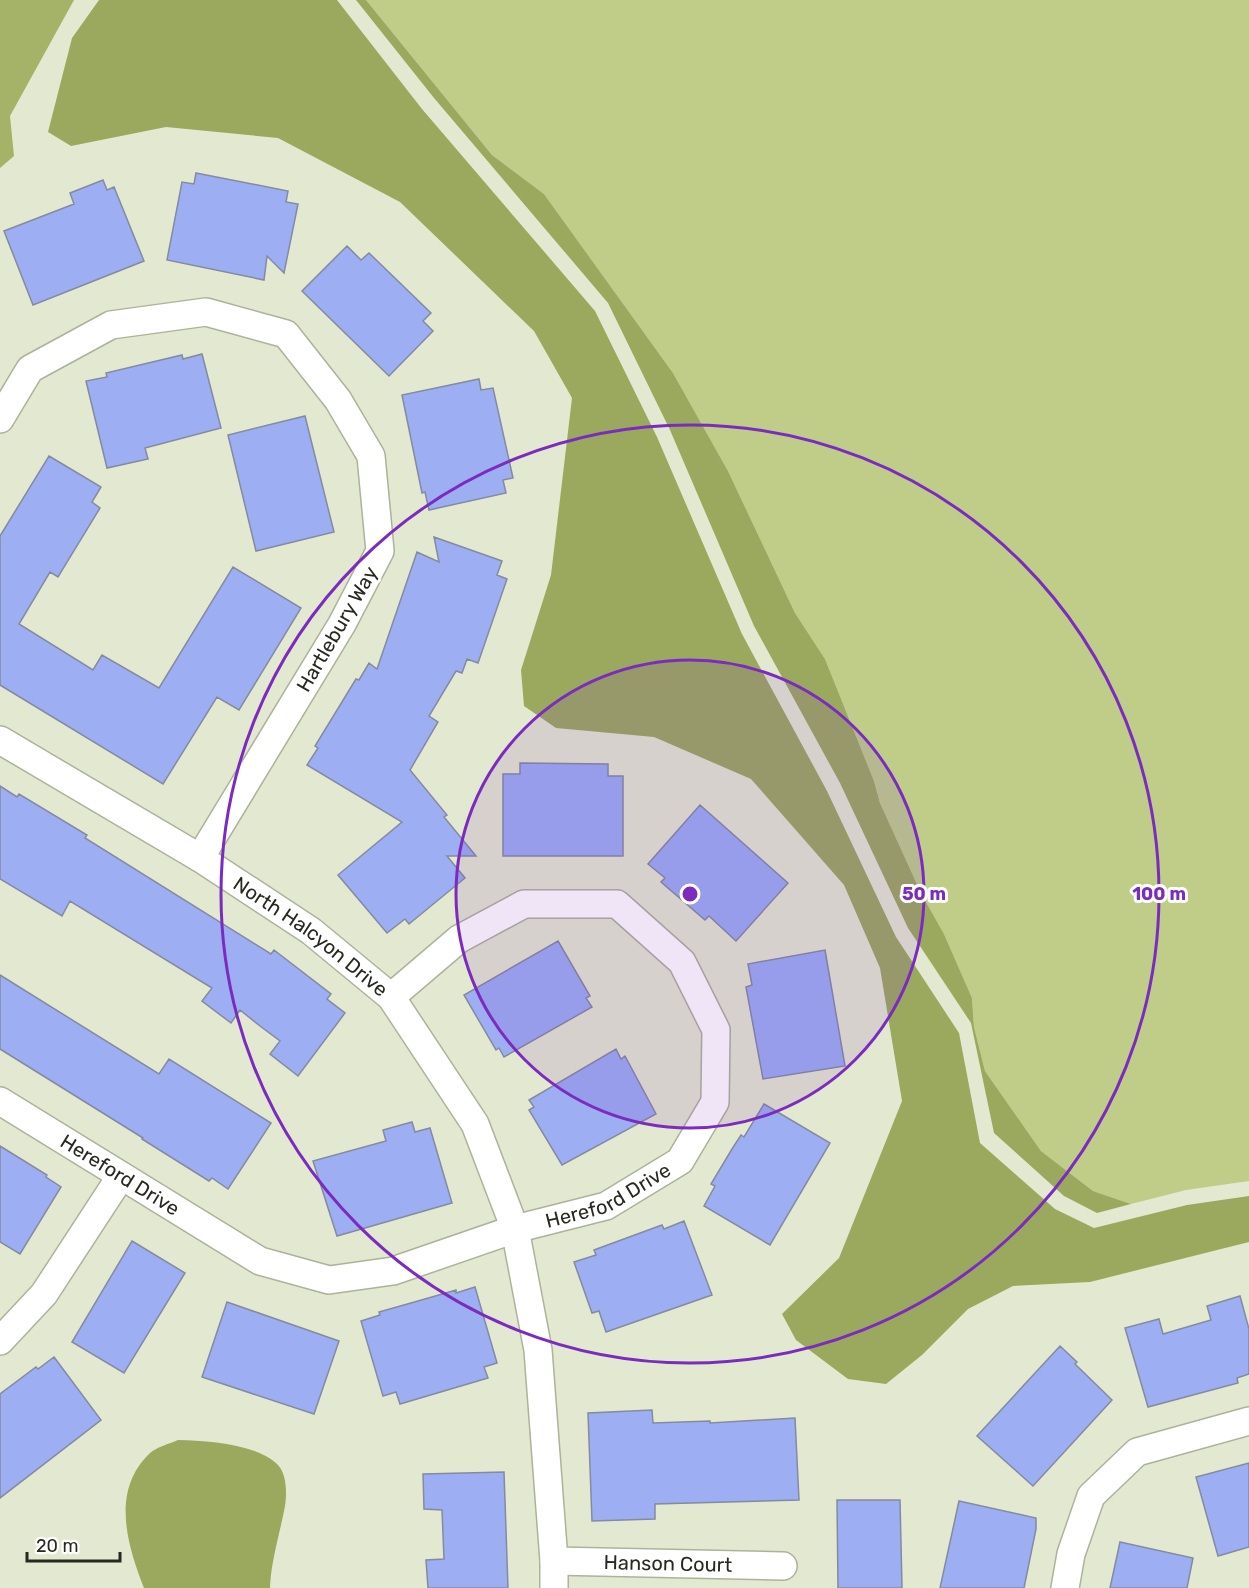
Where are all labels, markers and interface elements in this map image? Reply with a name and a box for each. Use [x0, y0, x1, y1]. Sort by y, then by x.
street label: Hartlebury Way [291, 562, 383, 696]
street label: North Halcyon Drive [229, 871, 393, 1001]
text: 50 m [902, 883, 946, 905]
text: 100 m [1132, 883, 1186, 905]
centre of rings [680, 884, 700, 904]
street label: Hereford Drive [56, 1129, 184, 1221]
street label: Hereford Drive [543, 1158, 675, 1233]
scale bar [27, 1525, 120, 1563]
text: 20 m [36, 1535, 78, 1557]
street label: Hanson Court [603, 1550, 733, 1577]

